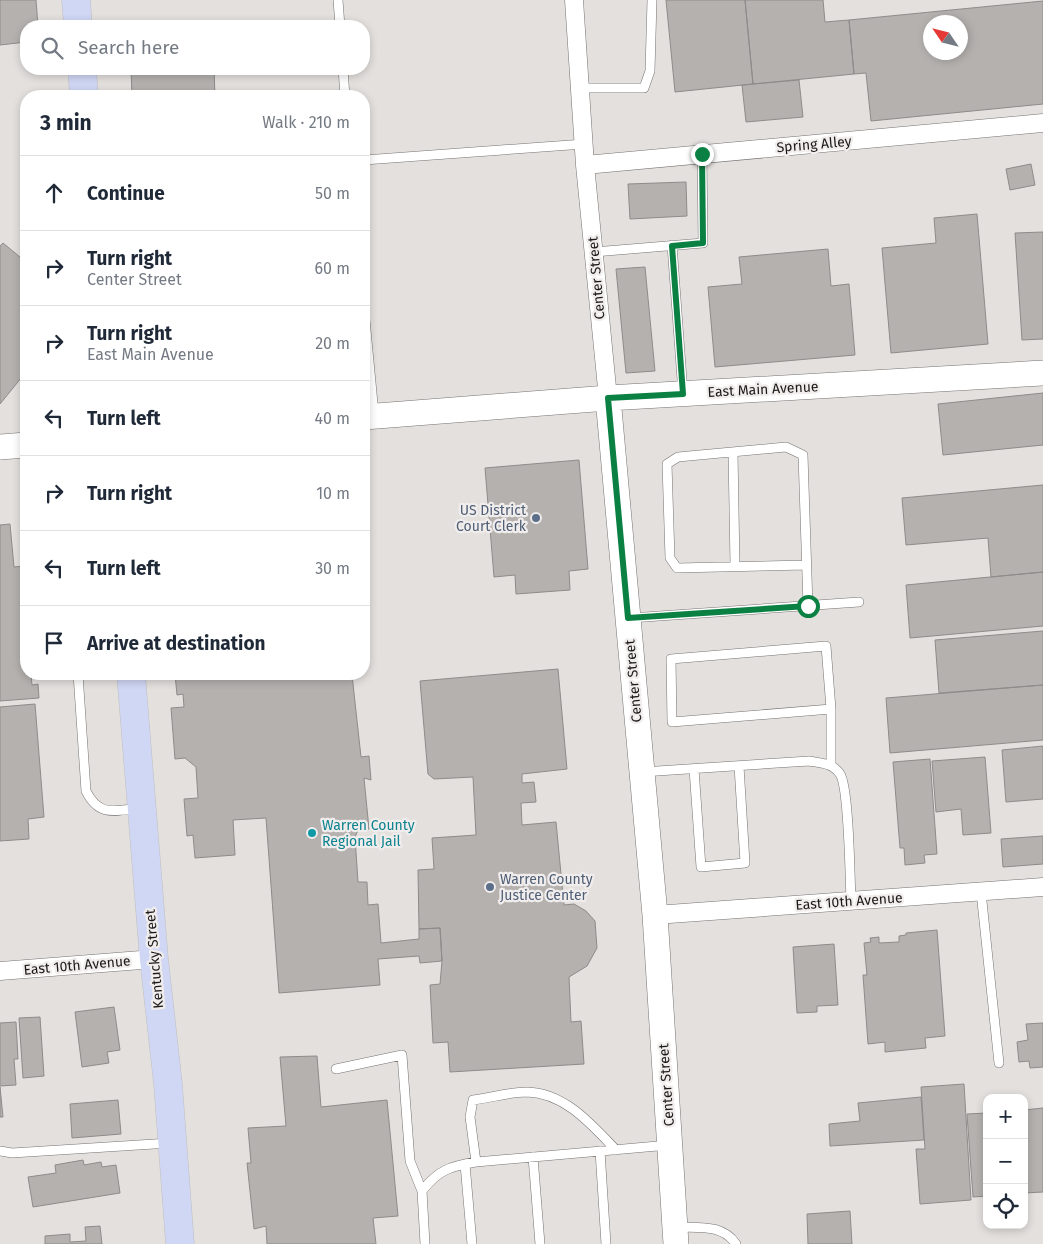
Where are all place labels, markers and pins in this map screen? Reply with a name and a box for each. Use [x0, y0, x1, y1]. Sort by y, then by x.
place label: US District Court Clerk [456, 502, 527, 535]
marker: US District Court Clerk [530, 512, 542, 524]
place label: Warren County Regional Jail [322, 817, 415, 850]
marker: Warren County Regional Jail [306, 827, 318, 839]
place label: Warren County Justice Center [500, 871, 593, 904]
marker: Warren County Justice Center [484, 881, 496, 893]

